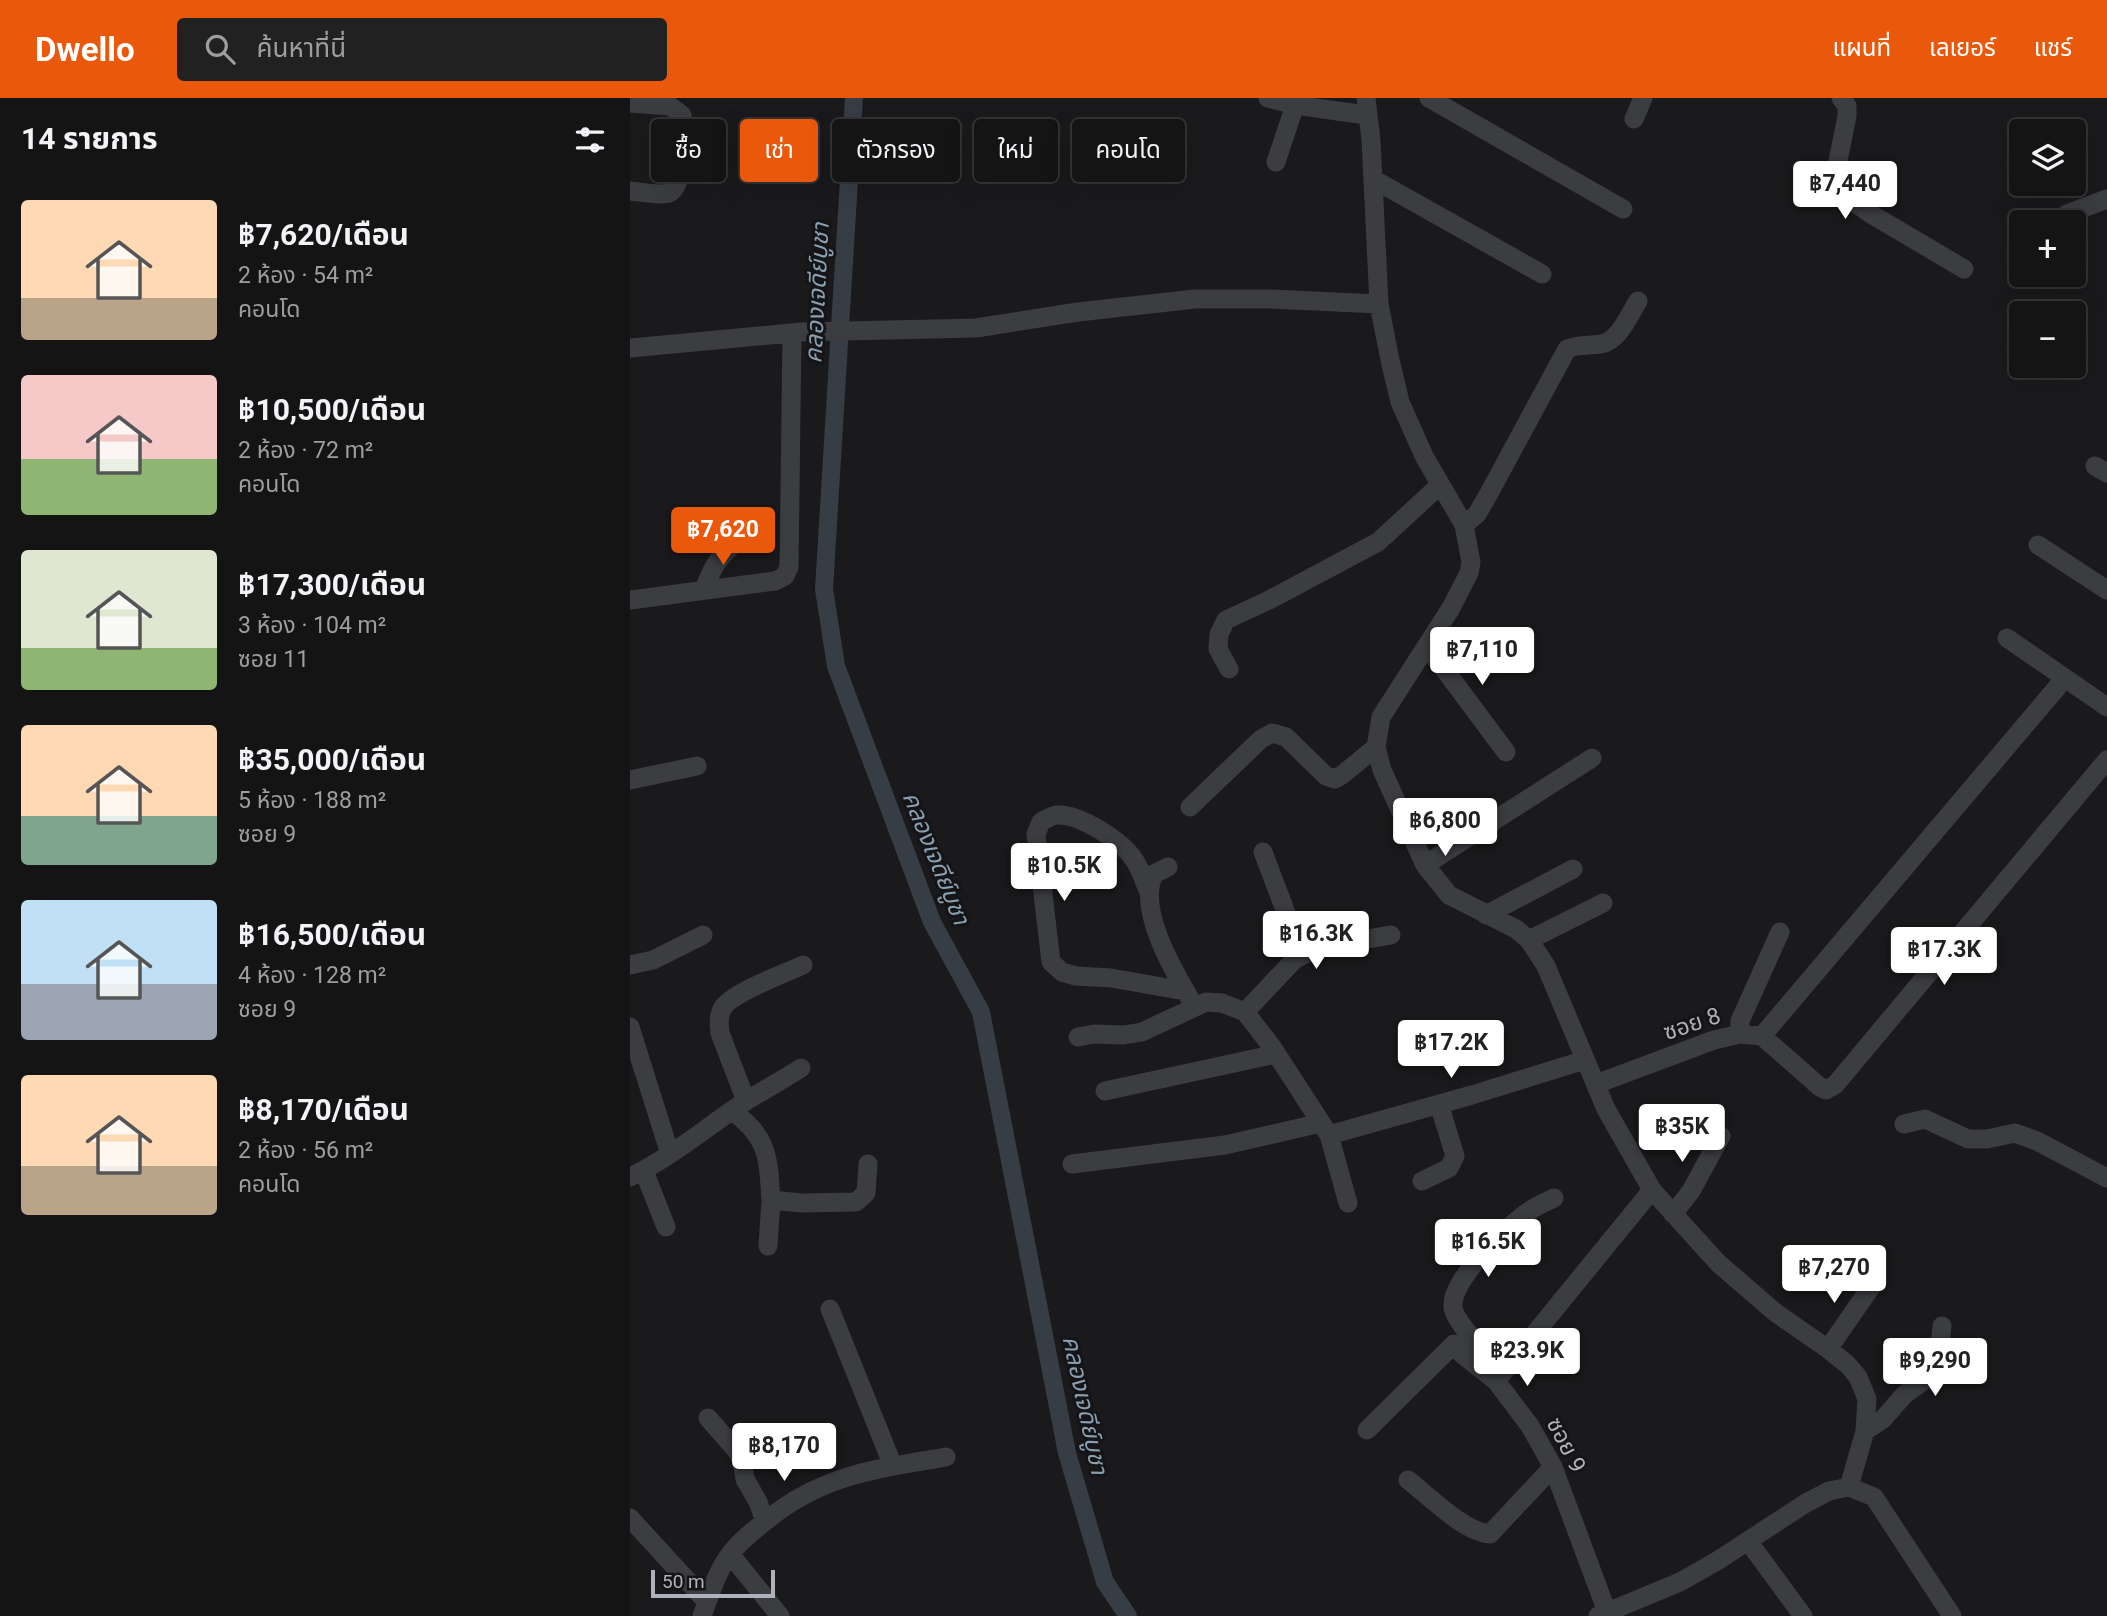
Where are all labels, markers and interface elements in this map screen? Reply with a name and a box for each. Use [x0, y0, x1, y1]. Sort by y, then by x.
search box [177, 18, 667, 81]
text: Dwello [35, 30, 135, 69]
icon: search [201, 30, 239, 68]
text: ค้นหาที่นี่ [257, 33, 346, 63]
text: แผนที่ [1833, 34, 1891, 62]
text: เลเยอร์ [1929, 34, 1996, 62]
text: แชร์ [2034, 34, 2072, 62]
chip: ซื้อ [651, 119, 726, 182]
chip: เช่า [740, 119, 818, 182]
chip: ตัวกรอง [832, 119, 960, 182]
chip: ใหม่ [974, 119, 1058, 182]
chip: คอนโด [1072, 119, 1185, 182]
map controls [2009, 119, 2086, 378]
button: layers [2009, 119, 2086, 196]
text: 14 รายการ [21, 121, 157, 156]
icon: filters [571, 121, 609, 159]
pin: ฿7,440 [1788, 162, 1902, 221]
text: ฿7,440 [1809, 170, 1881, 197]
button: + [2009, 210, 2086, 287]
text: ฿7,620/เดือน [238, 217, 409, 252]
water label: คลองเจดีย์บูชา [799, 221, 836, 364]
icon: home [77, 228, 161, 312]
text: 2 ห้อง · 54 m² [238, 262, 373, 289]
text: คอนโด [238, 296, 300, 323]
button: − [2009, 301, 2086, 378]
text: ฿10,500/เดือน [238, 392, 426, 427]
icon: home [77, 403, 161, 487]
text: 2 ห้อง · 72 m² [238, 437, 373, 464]
text: คอนโด [238, 471, 300, 498]
pin: ฿7,620 [666, 508, 780, 567]
text: ฿7,620 [687, 516, 759, 543]
text: ฿17,300/เดือน [238, 567, 426, 602]
icon: home [77, 578, 161, 662]
text: 3 ห้อง · 104 m² [238, 612, 386, 639]
pin: ฿7,110 [1425, 628, 1539, 687]
text: ฿7,110 [1446, 636, 1518, 663]
text: ซอย 11 [238, 646, 309, 673]
text: ฿35,000/เดือน [238, 742, 426, 777]
icon: home [77, 753, 161, 837]
text: 5 ห้อง · 188 m² [238, 787, 386, 814]
water label: คลองเจดีย์บูชา [896, 788, 976, 930]
pin: ฿6,800 [1388, 798, 1502, 858]
text: ฿6,800 [1409, 807, 1481, 834]
text: ซอย 9 [238, 821, 296, 848]
pin: ฿10.5K [1007, 844, 1121, 903]
text: ฿10.5K [1027, 852, 1101, 879]
pin: ฿16.3K [1259, 912, 1373, 971]
text: ฿16,500/เดือน [238, 917, 426, 952]
text: ฿16.3K [1279, 920, 1353, 947]
icon: home [77, 928, 161, 1012]
pin: ฿17.3K [1887, 928, 2001, 987]
text: ฿17.3K [1907, 936, 1981, 963]
text: 4 ห้อง · 128 m² [238, 962, 386, 989]
text: ซอย 9 [238, 996, 296, 1023]
street label: ซอย 8 [1660, 1002, 1724, 1046]
pin: ฿17.2K [1394, 1020, 1508, 1080]
text: ฿17.2K [1414, 1029, 1488, 1056]
text: ฿8,170/เดือน [238, 1092, 409, 1127]
icon: home [77, 1103, 161, 1187]
pin: ฿35K [1641, 1104, 1723, 1164]
text: ฿35K [1655, 1113, 1709, 1140]
text: 2 ห้อง · 56 m² [238, 1137, 373, 1164]
text: คอนโด [238, 1171, 300, 1198]
pin: ฿16.5K [1431, 1220, 1545, 1279]
text: ฿16.5K [1451, 1228, 1525, 1255]
pin: ฿7,270 [1777, 1246, 1891, 1305]
text: ฿7,270 [1798, 1254, 1870, 1281]
pin: ฿23.9K [1470, 1328, 1584, 1388]
water label: คลองเจดีย์บูชา [1056, 1333, 1114, 1478]
text: ฿23.9K [1490, 1337, 1564, 1364]
pin: ฿9,290 [1878, 1338, 1992, 1398]
text: ฿9,290 [1899, 1347, 1971, 1374]
street label: ซอย 9 [1541, 1413, 1591, 1477]
pin: ฿8,170 [727, 1424, 841, 1483]
text: ฿8,170 [748, 1432, 820, 1459]
scale bar [651, 1567, 775, 1599]
text: 50 m [662, 1570, 705, 1593]

